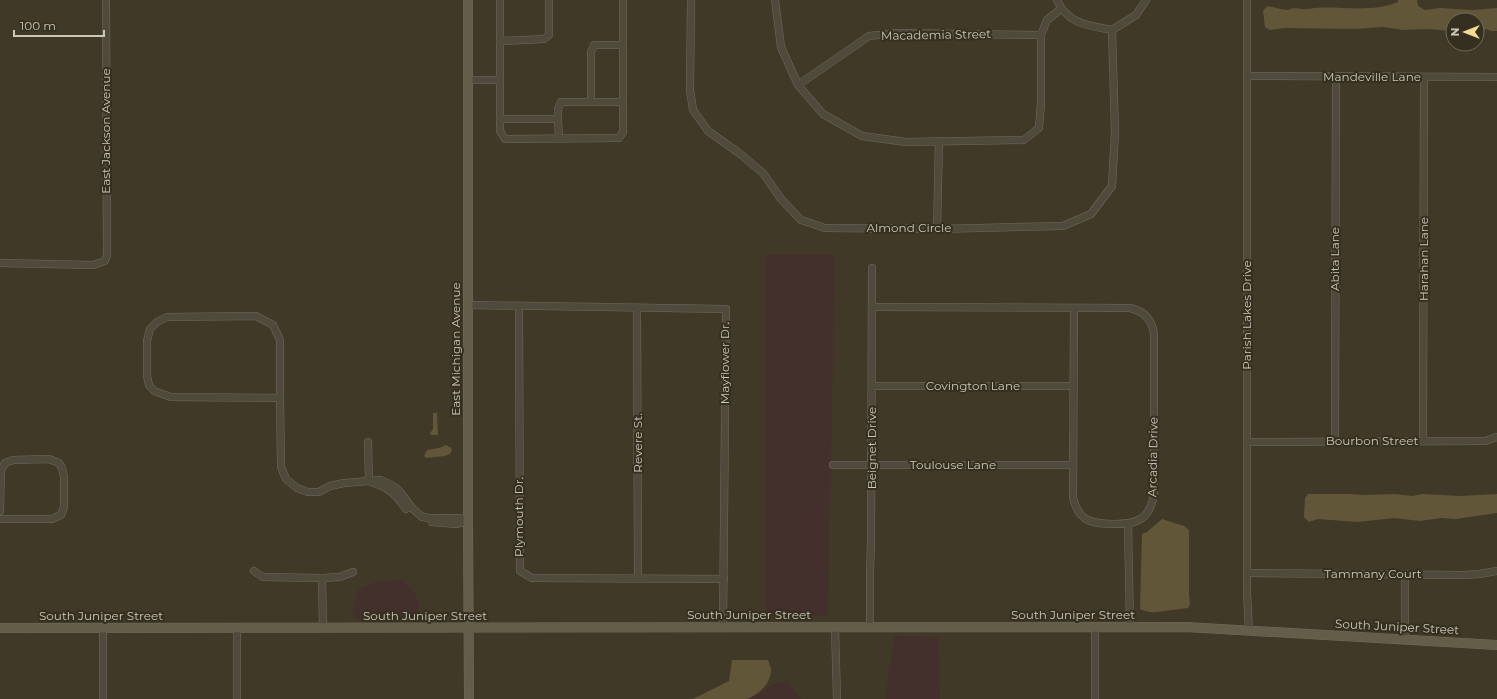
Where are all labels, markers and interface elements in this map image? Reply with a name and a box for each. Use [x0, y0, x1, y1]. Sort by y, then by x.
scale bar [14, 12, 104, 38]
north arrow [1445, 12, 1485, 52]
text: 100 m [20, 18, 56, 33]
street label: Macademia Street [881, 26, 991, 43]
text: N [1448, 28, 1462, 36]
street label: East Jackson Avenue [98, 68, 113, 194]
street label: Mandeville Lane [1323, 69, 1421, 84]
street label: Harahan Lane [1416, 217, 1431, 301]
street label: Almond Circle [866, 220, 952, 235]
street label: Abita Lane [1327, 227, 1342, 291]
street label: Parish Lakes Drive [1239, 260, 1254, 370]
street label: East Michigan Avenue [448, 282, 463, 416]
street label: Mayflower Dr. [717, 322, 732, 404]
street label: Covington Lane [926, 378, 1020, 393]
street label: Beignet Drive [864, 407, 879, 489]
street label: Revere St. [630, 413, 645, 473]
street label: Arcadia Drive [1144, 417, 1161, 497]
street label: Bourbon Street [1326, 433, 1418, 448]
street label: Toulouse Lane [910, 457, 996, 472]
street label: Plymouth Dr. [511, 477, 526, 557]
street label: Tammany Court [1324, 566, 1422, 581]
street label: South Juniper Street [687, 607, 811, 622]
street label: South Juniper Street [1011, 607, 1135, 622]
street label: South Juniper Street [39, 608, 163, 623]
street label: South Juniper Street [363, 608, 487, 623]
street label: South Juniper Street [1335, 616, 1460, 637]

